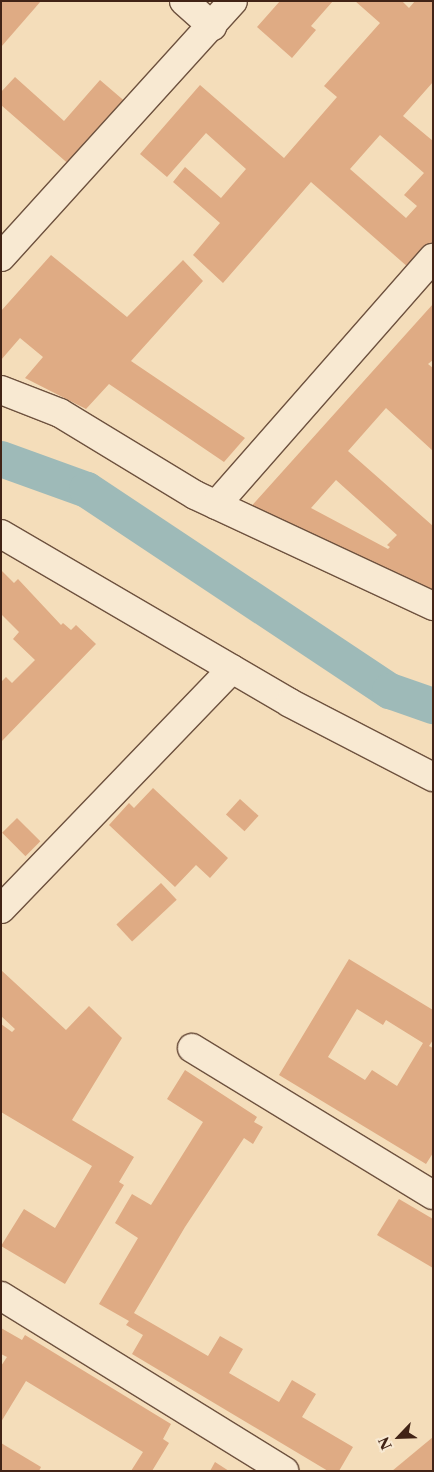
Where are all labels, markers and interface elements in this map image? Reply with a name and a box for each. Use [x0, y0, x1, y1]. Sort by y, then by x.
north arrow [374, 1412, 424, 1462]
text: N [375, 1434, 396, 1452]

